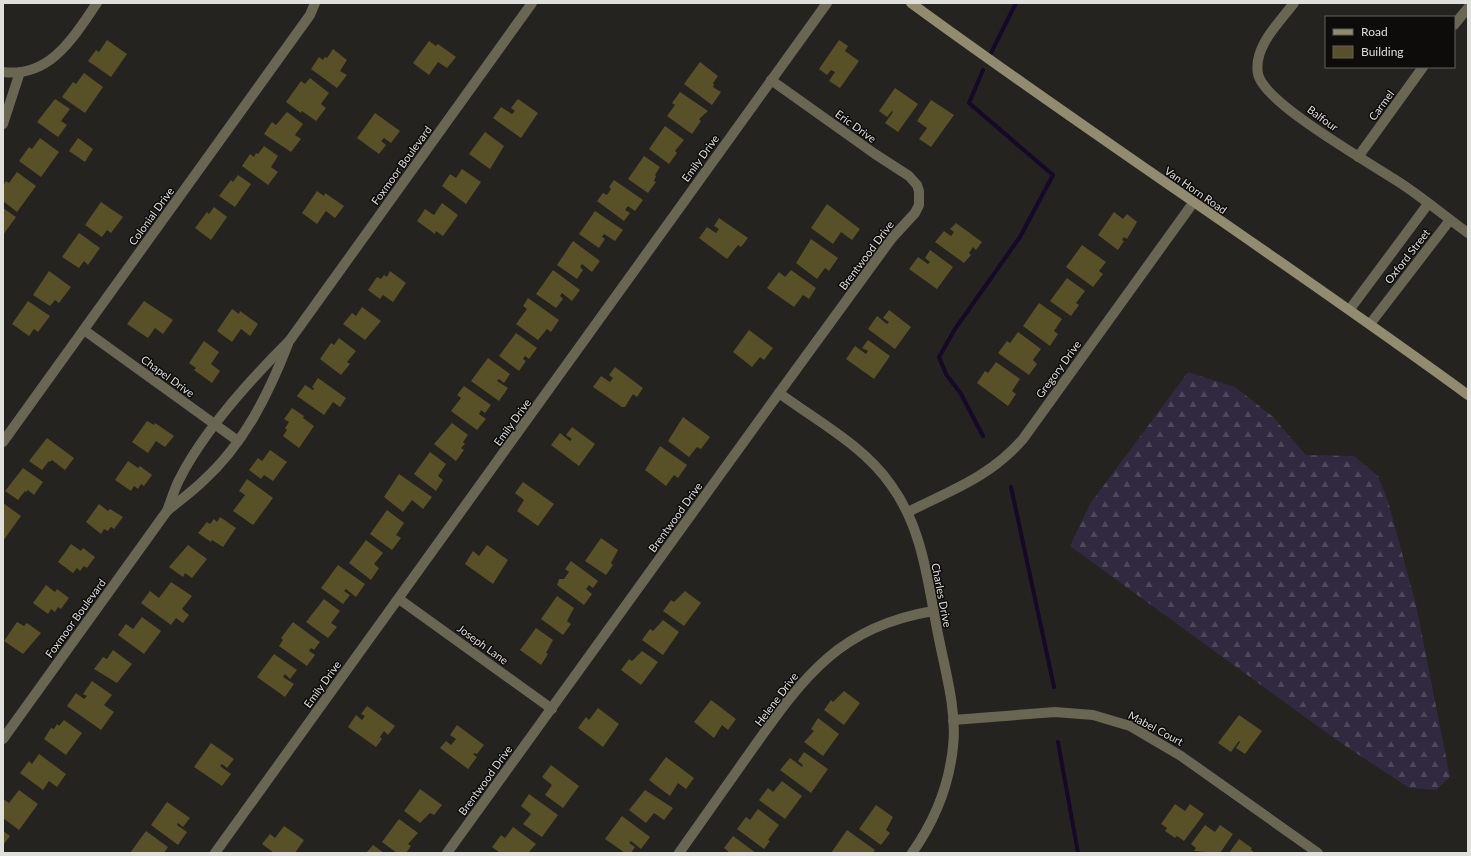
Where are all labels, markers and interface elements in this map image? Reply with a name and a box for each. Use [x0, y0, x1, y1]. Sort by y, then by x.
legend [1325, 16, 1455, 68]
text: Road [1361, 24, 1388, 39]
text: Building [1361, 44, 1404, 59]
street label: Carmel [1366, 87, 1396, 123]
street label: Balfour [1305, 102, 1341, 134]
street label: Eric Drive [833, 107, 879, 145]
street label: Foxmoor Boulevard [368, 123, 434, 207]
street label: Emily Drive [679, 132, 722, 184]
street label: Van Horn Road [1162, 164, 1230, 216]
street label: Colonial Drive [126, 184, 176, 247]
street label: Brentwood Drive [836, 218, 896, 292]
street label: Oxford Street [1382, 226, 1432, 286]
street label: Gregory Drive [1033, 338, 1083, 400]
street label: Chapel Drive [139, 352, 197, 400]
street label: Emily Drive [491, 396, 534, 448]
street label: Brentwood Drive [645, 480, 705, 554]
street label: Charles Drive [929, 562, 955, 628]
street label: Foxmoor Boulevard [42, 576, 108, 660]
street label: Joseph Lane [455, 621, 511, 667]
street label: Emily Drive [301, 658, 344, 710]
street label: Helene Drive [752, 670, 800, 728]
street label: Mabel Court [1126, 708, 1186, 748]
street label: Brentwood Drive [455, 743, 515, 817]

